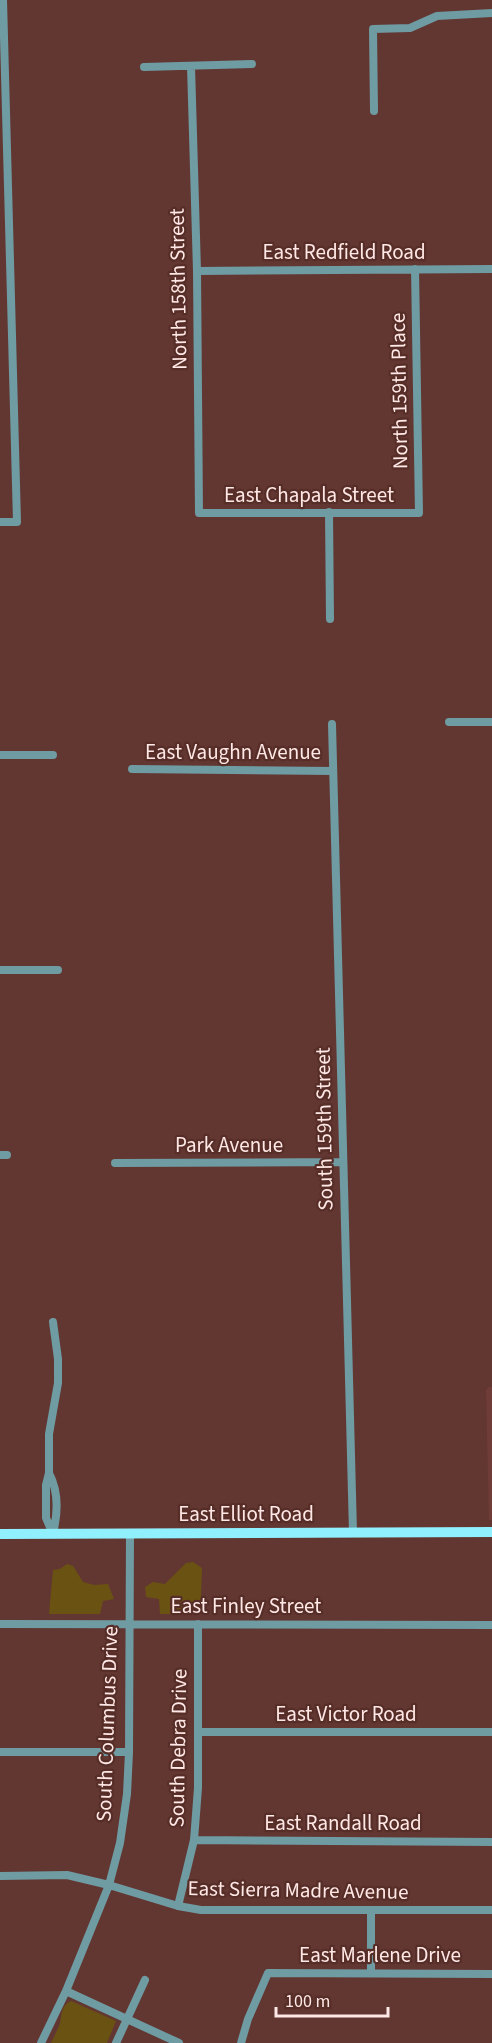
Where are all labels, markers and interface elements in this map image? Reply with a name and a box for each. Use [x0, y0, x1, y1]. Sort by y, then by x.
street label: North 158th Street [162, 208, 194, 370]
street label: East Redfield Road [262, 237, 426, 267]
street label: North 159th Place [383, 313, 415, 469]
street label: East Chapala Street [224, 480, 394, 510]
street label: East Vaughn Avenue [145, 737, 321, 767]
street label: South 159th Street [308, 1047, 340, 1211]
street label: Park Avenue [175, 1130, 283, 1160]
street label: East Elliot Road [178, 1499, 314, 1529]
street label: East Finley Street [171, 1591, 321, 1621]
street label: South Columbus Drive [89, 1626, 125, 1822]
street label: South Debra Drive [162, 1668, 194, 1828]
street label: East Victor Road [275, 1699, 417, 1729]
street label: East Randall Road [264, 1808, 422, 1838]
street label: East Sierra Madre Avenue [187, 1873, 409, 1907]
street label: East Marlene Drive [299, 1940, 461, 1970]
scale bar [276, 1980, 388, 2018]
text: 100 m [285, 1989, 330, 2014]

